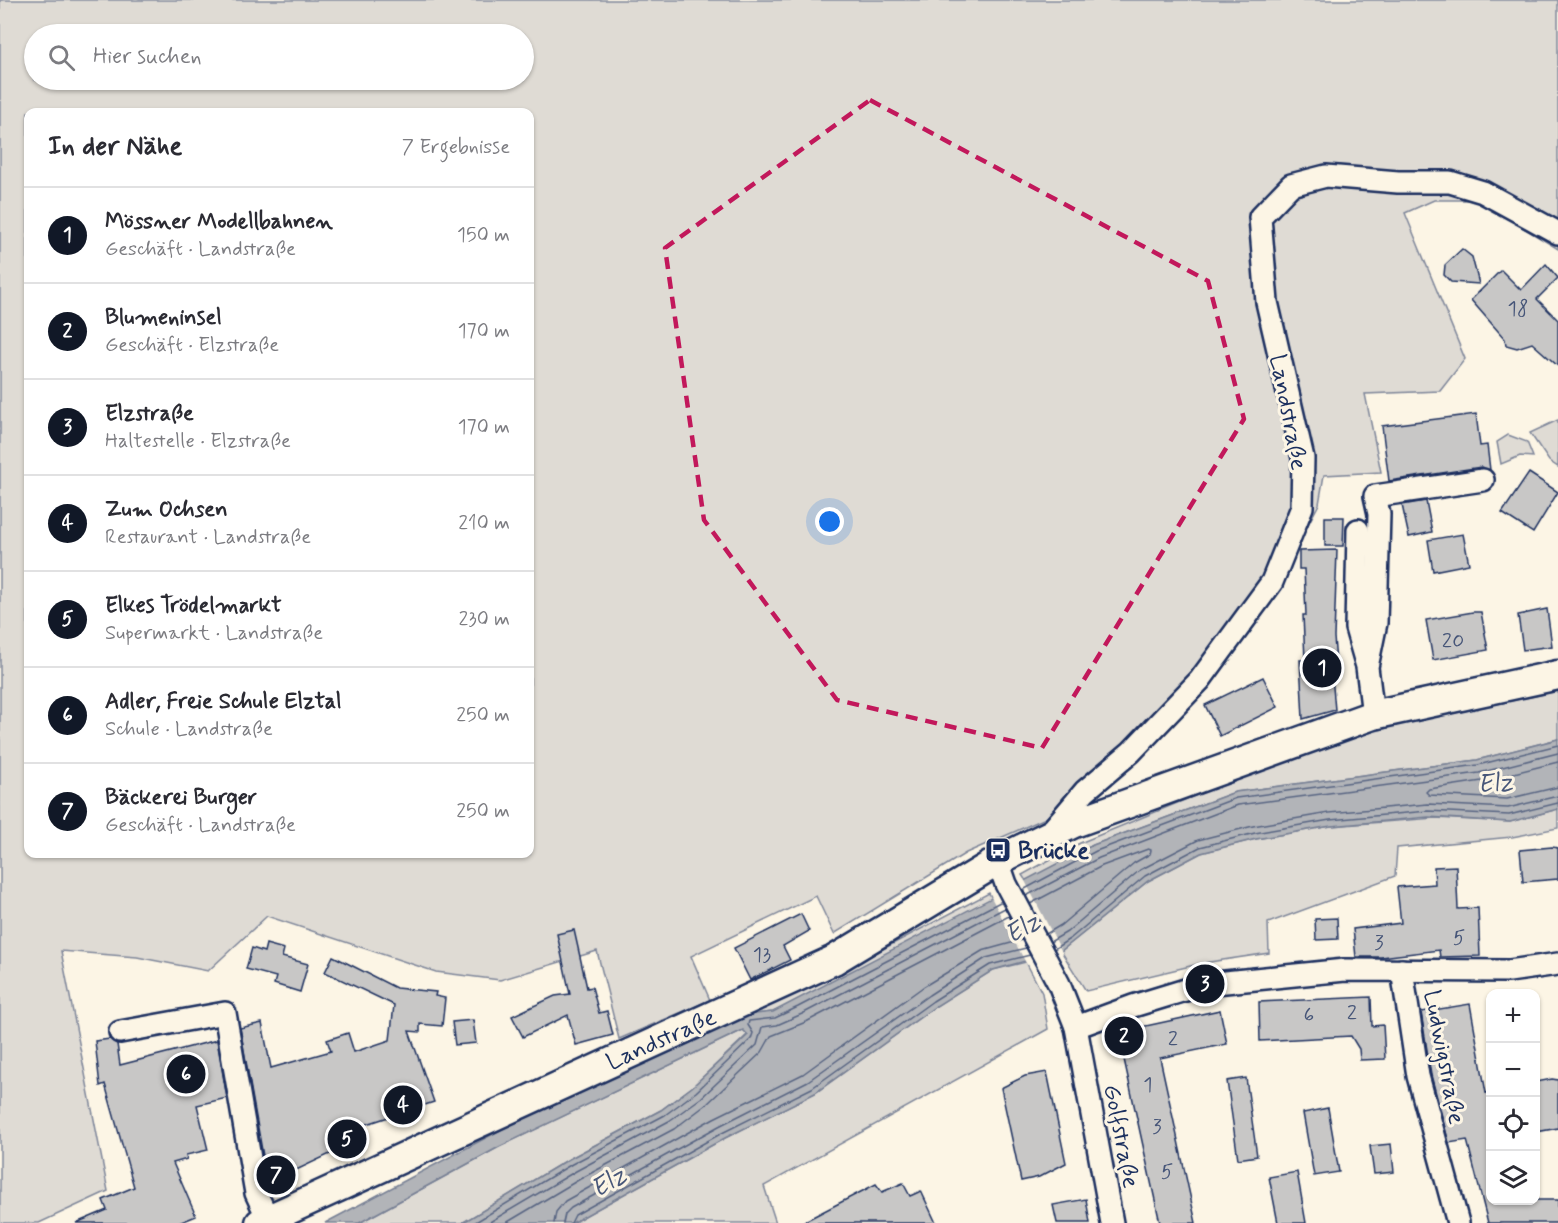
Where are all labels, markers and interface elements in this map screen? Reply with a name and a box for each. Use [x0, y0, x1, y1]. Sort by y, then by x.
search box [24, 24, 534, 90]
icon: search [45, 41, 78, 74]
text: Hier suchen [93, 43, 202, 71]
text: In der Nähe [48, 130, 182, 164]
text: 7 Ergebnisse [402, 134, 510, 161]
text: Mössner Modellbahnen [105, 208, 333, 236]
text: 1 [63, 222, 72, 249]
text: 150 m [457, 222, 510, 249]
text: Geschäft · Landstraße [105, 236, 296, 263]
house number: 18 [1508, 295, 1528, 323]
text: Blumeninsel [105, 304, 222, 332]
text: 2 [63, 318, 72, 345]
text: 170 m [458, 318, 510, 345]
text: Geschäft · Elzstraße [105, 332, 279, 359]
street label: Landstraße [1261, 352, 1314, 473]
text: Elzstraße [105, 400, 194, 428]
text: 3 [63, 414, 72, 441]
text: 170 m [458, 414, 510, 441]
text: Haltestelle · Elzstraße [105, 428, 291, 455]
text: Zum Ochsen [105, 496, 228, 524]
your location [815, 507, 844, 536]
text: 4 [62, 510, 73, 537]
text: 210 m [458, 510, 510, 537]
text: Restaurant · Landstraße [105, 524, 311, 551]
text: Elkes Trödelmarkt [105, 592, 282, 620]
text: 5 [62, 606, 74, 633]
text: 230 m [458, 606, 510, 633]
text: Supermarkt · Landstraße [105, 620, 323, 647]
house number: 20 [1442, 627, 1464, 655]
pin: 1 [1302, 646, 1342, 690]
text: Adler, Freie Schule Elztal [105, 688, 342, 716]
text: 6 [62, 702, 73, 729]
text: 250 m [456, 702, 510, 729]
text: Schule · Landstraße [105, 716, 273, 743]
water label: Elz [1476, 766, 1514, 802]
text: Bäckerei Burger [105, 784, 257, 812]
text: 7 [61, 798, 74, 825]
text: 250 m [456, 798, 510, 825]
text: Geschäft · Landstraße [105, 812, 296, 839]
bus stop icon: Brücke [983, 835, 1013, 865]
place label: Brücke [1018, 836, 1089, 867]
water label: Elz [999, 905, 1047, 952]
house number: 5 [1453, 924, 1465, 952]
house number: 3 [1374, 929, 1384, 957]
house number: 13 [753, 941, 771, 969]
pin: 3 [1186, 962, 1224, 1006]
street label: Ludwigstraße [1415, 988, 1472, 1127]
map controls [1486, 989, 1540, 1205]
button: + [1486, 989, 1540, 1043]
house number: 2 [1347, 999, 1357, 1027]
house number: 6 [1304, 1001, 1314, 1029]
street label: Landstraße [602, 1002, 722, 1078]
pin: 2 [1104, 1014, 1144, 1058]
house number: 2 [1168, 1025, 1178, 1053]
button: − [1486, 1043, 1540, 1097]
pin: 6 [166, 1052, 206, 1096]
house number: 1 [1143, 1071, 1153, 1099]
pin: 4 [384, 1082, 422, 1128]
street label: Golfstraße [1095, 1082, 1146, 1191]
button: locate [1486, 1097, 1540, 1151]
house number: 3 [1152, 1113, 1162, 1141]
pin: 5 [328, 1116, 366, 1162]
button: layers [1486, 1151, 1540, 1205]
pin: 7 [256, 1152, 296, 1198]
house number: 5 [1161, 1158, 1173, 1186]
water label: Elz [585, 1159, 633, 1206]

